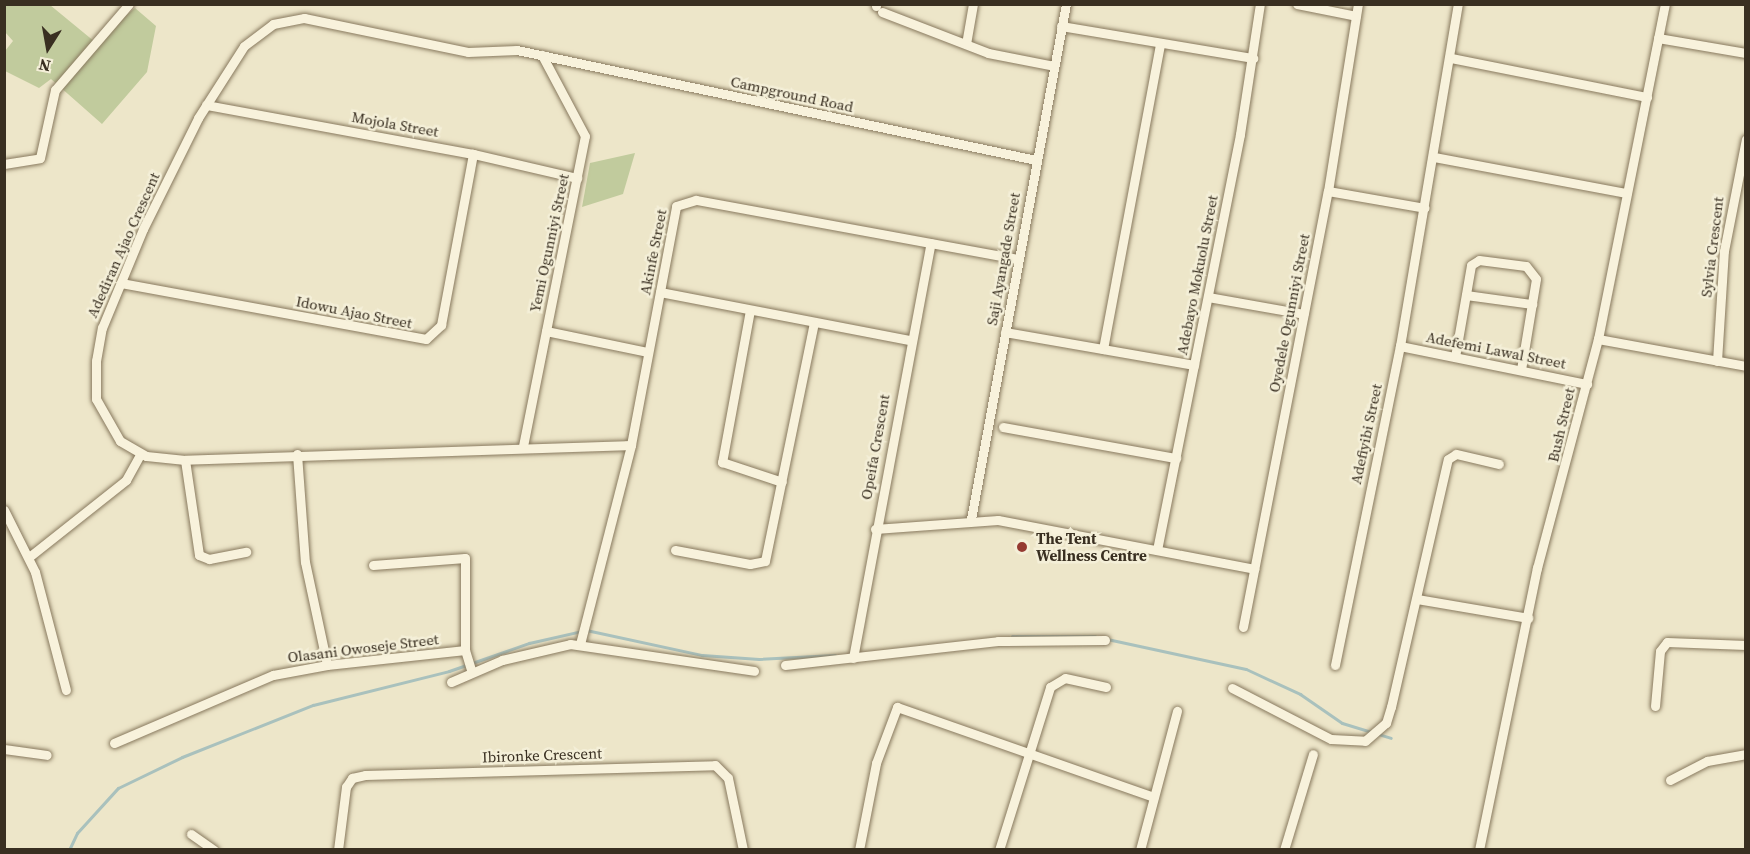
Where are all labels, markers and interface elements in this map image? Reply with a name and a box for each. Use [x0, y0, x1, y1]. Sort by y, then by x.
north arrow [18, 18, 78, 78]
text: N [37, 54, 52, 78]
street label: Campground Road [729, 72, 855, 116]
street label: Mojola Street [350, 108, 440, 140]
street label: Adediran Ajao Crescent [83, 170, 163, 320]
street label: Yemi Ogunniyi Street [526, 172, 572, 314]
street label: Saji Ayangade Street [982, 191, 1024, 327]
street label: Adebayo Mokuolu Street [1173, 194, 1221, 356]
street label: Sylvia Crescent [1697, 196, 1727, 298]
street label: Akinfe Street [636, 208, 670, 296]
street label: Oyedele Ogunniyi Street [1265, 232, 1313, 394]
street label: Idowu Ajao Street [294, 292, 414, 332]
street label: Adefemi Lawal Street [1425, 328, 1567, 372]
street label: Adefiyibi Street [1347, 382, 1385, 486]
street label: Bush Street [1544, 386, 1578, 464]
street label: Opeifa Crescent [857, 393, 893, 501]
place label: The Tent Wellness Centre [1036, 529, 1147, 564]
marker: The Tent Wellness Centre [1013, 538, 1031, 556]
street label: Olasani Owoseje Street [287, 630, 439, 666]
street label: Ibironke Crescent [482, 744, 602, 766]

